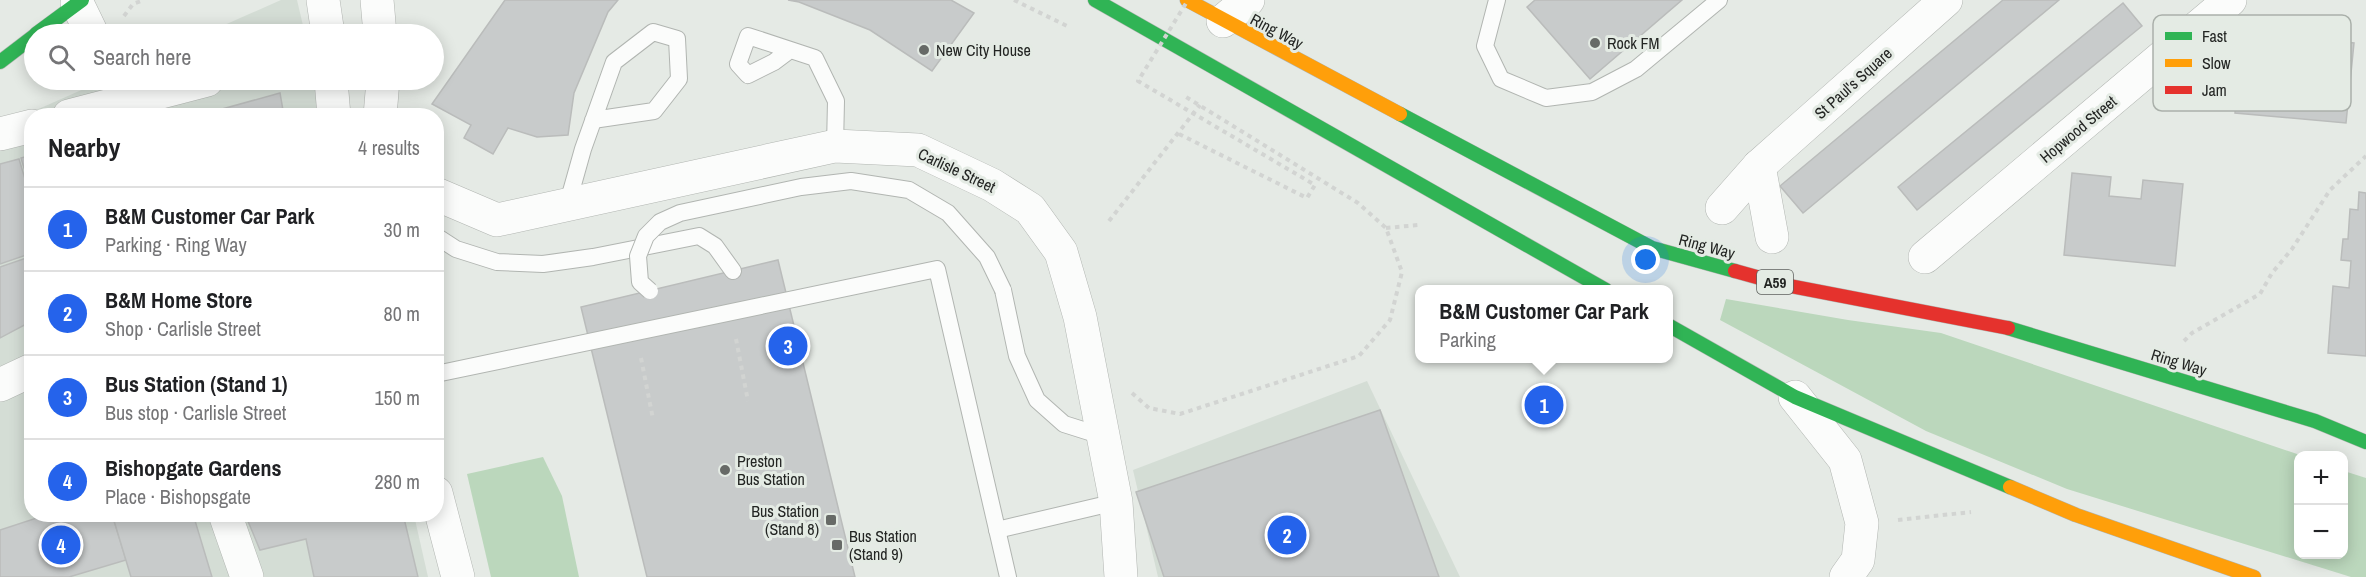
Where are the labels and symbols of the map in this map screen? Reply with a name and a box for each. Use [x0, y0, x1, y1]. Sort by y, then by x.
street label: Ring Way [1247, 8, 1308, 54]
legend [2153, 15, 2351, 111]
text: Fast [2202, 25, 2227, 47]
place label: Rock FM [1607, 32, 1659, 54]
marker: Rock FM [1588, 36, 1602, 50]
place label: New City House [936, 39, 1031, 61]
street label: St Paul's Square [1809, 42, 1897, 124]
marker: New City House [917, 43, 931, 57]
text: Slow [2202, 52, 2231, 74]
text: Jam [2202, 79, 2227, 101]
street label: Hopwood Street [2035, 90, 2121, 168]
street label: Carlisle Street [915, 142, 1000, 198]
street label: Ring Way [1677, 228, 1738, 264]
your location [1631, 245, 1660, 274]
road number: A59 [1757, 270, 1793, 294]
pin: 3 [768, 324, 808, 368]
street label: Ring Way [2148, 343, 2210, 381]
pin: 1 [1524, 382, 1564, 428]
place label: Preston Bus Station [737, 450, 805, 490]
marker: Preston Bus Station [718, 463, 732, 477]
place label: Bus Station (Stand 8) [751, 500, 819, 540]
pin: 2 [1268, 512, 1306, 558]
marker: Bus Station (Stand 8) [824, 513, 838, 527]
pin: 4 [42, 522, 80, 568]
place label: Bus Station (Stand 9) [849, 525, 917, 565]
marker: Bus Station (Stand 9) [830, 538, 844, 552]

